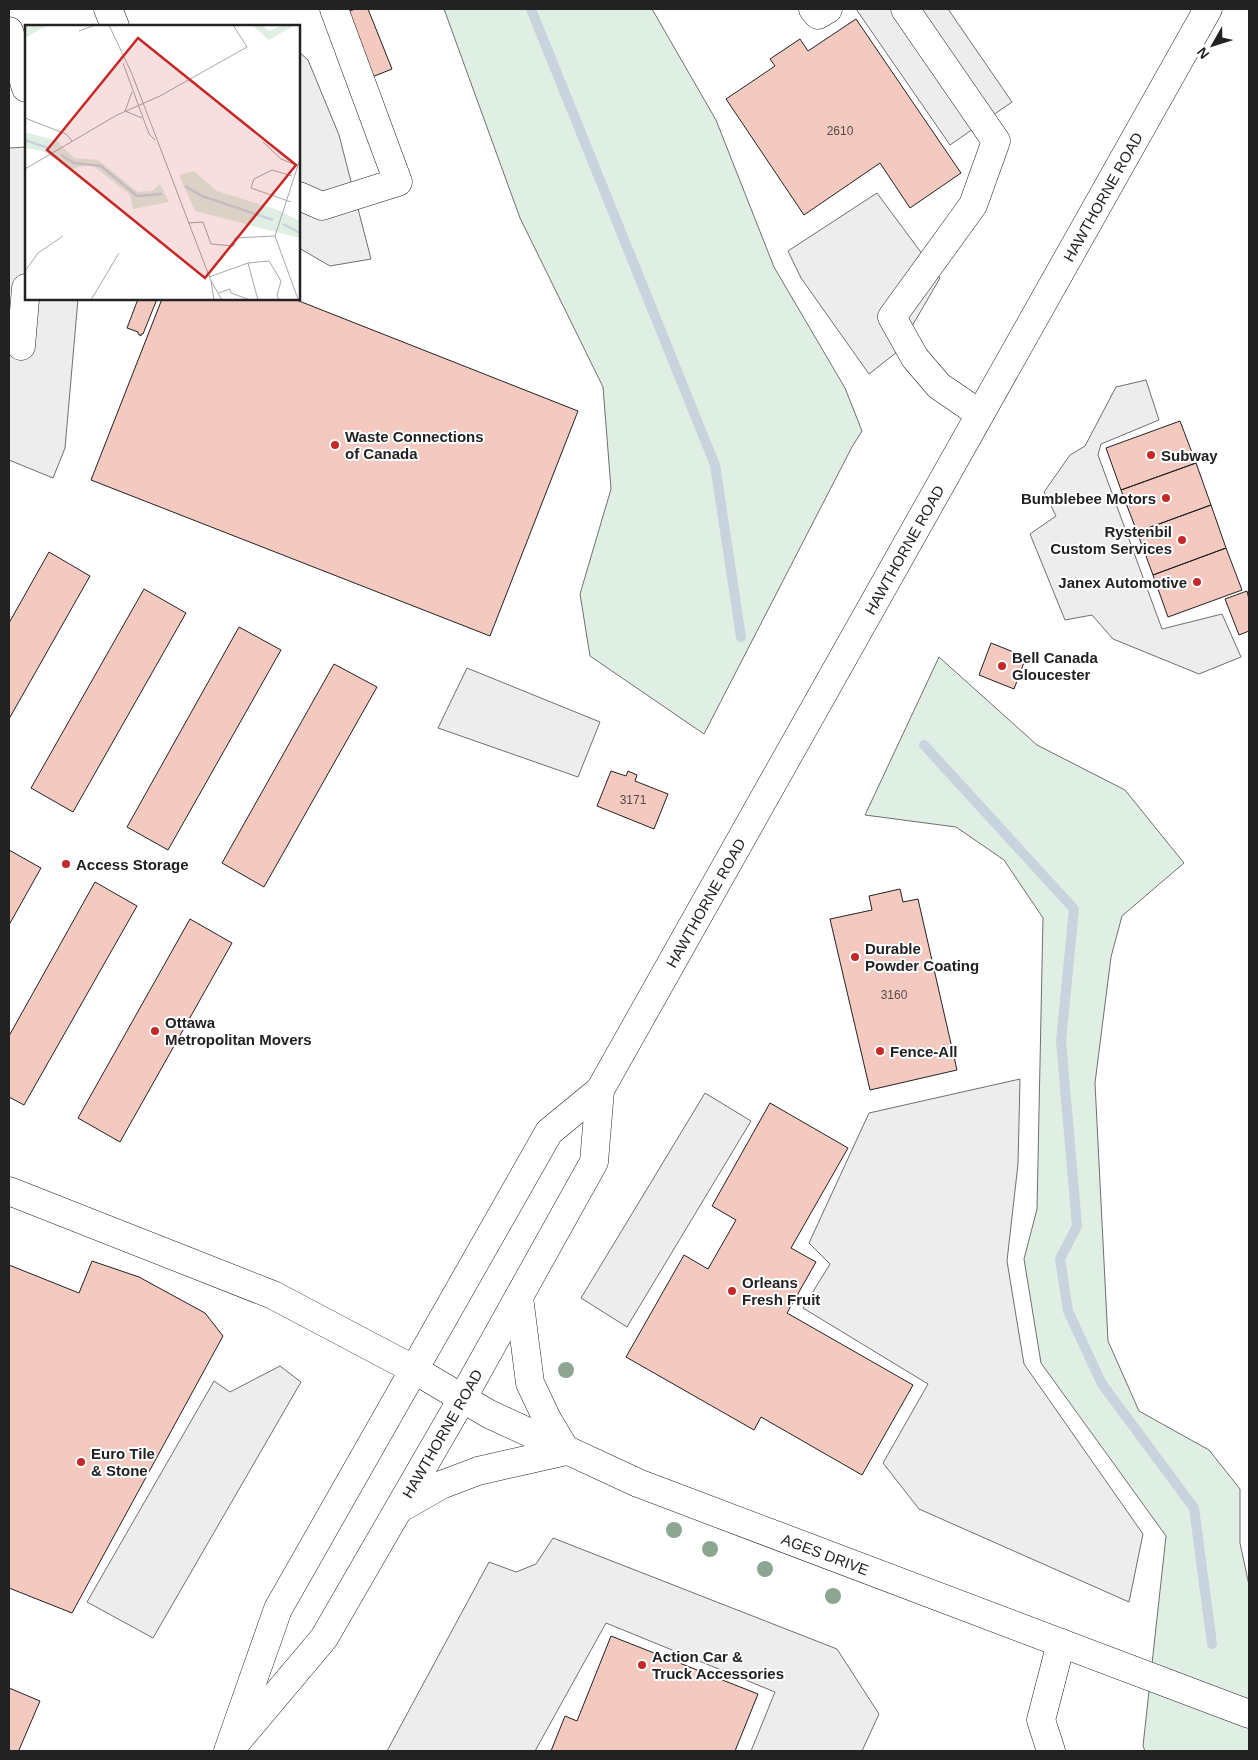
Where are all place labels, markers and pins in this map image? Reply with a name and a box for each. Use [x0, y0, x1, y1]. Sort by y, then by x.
place label: Waste Connections of Canada [345, 428, 484, 462]
marker: Waste Connections of Canada [329, 439, 341, 451]
place label: Subway [1161, 447, 1218, 464]
marker: Subway [1145, 449, 1157, 461]
place label: Bumblebee Motors [1021, 490, 1156, 507]
marker: Bumblebee Motors [1160, 492, 1172, 504]
place label: Rystenbil Custom Services [1050, 523, 1172, 557]
marker: Rystenbil Custom Services [1176, 534, 1188, 546]
place label: Janex Automotive [1058, 574, 1187, 591]
marker: Janex Automotive [1191, 576, 1203, 588]
place label: Bell Canada Gloucester [1012, 649, 1099, 683]
marker: Bell Canada Gloucester [996, 660, 1008, 672]
place label: Access Storage [76, 856, 189, 873]
marker: Access Storage [60, 858, 72, 870]
place label: Durable Powder Coating [865, 940, 979, 974]
marker: Durable Powder Coating [849, 951, 861, 963]
place label: Ottawa Metropolitan Movers [165, 1014, 312, 1048]
marker: Ottawa Metropolitan Movers [149, 1025, 161, 1037]
place label: Fence-All [890, 1043, 958, 1060]
marker: Fence-All [874, 1045, 886, 1057]
place label: Orleans Fresh Fruit [742, 1274, 820, 1308]
marker: Orleans Fresh Fruit [726, 1285, 738, 1297]
place label: Euro Tile & Stone [91, 1445, 155, 1479]
marker: Euro Tile & Stone [75, 1456, 87, 1468]
place label: Action Car & Truck Accessories [652, 1648, 784, 1682]
marker: Action Car & Truck Accessories [636, 1659, 648, 1671]

